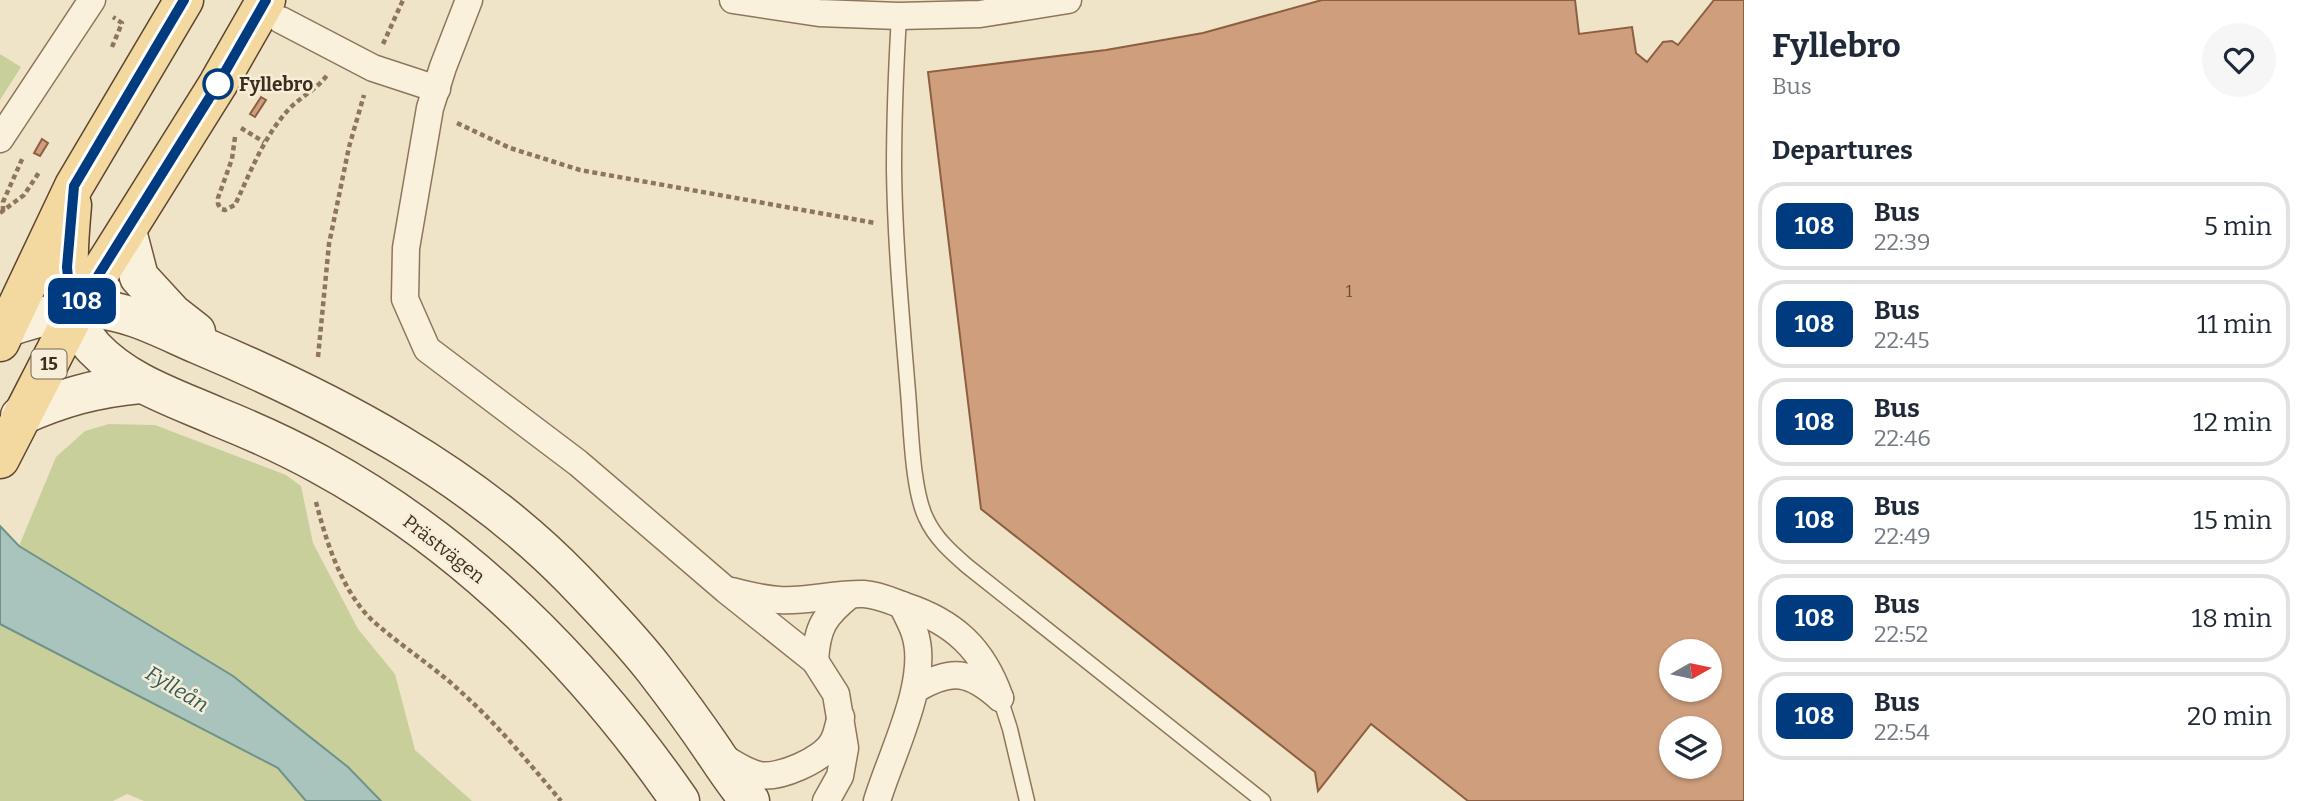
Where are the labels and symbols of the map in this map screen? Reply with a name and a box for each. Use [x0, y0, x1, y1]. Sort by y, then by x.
marker: Fyllebro [203, 69, 233, 99]
place label: Fyllebro [239, 73, 313, 96]
line badge: 108 [42, 278, 122, 324]
house number: 1 [1346, 282, 1353, 301]
road number: 15 [32, 350, 66, 378]
street label: Prästvägen [398, 510, 490, 588]
north arrow [1659, 639, 1722, 702]
water label: Fylleån [141, 660, 213, 718]

